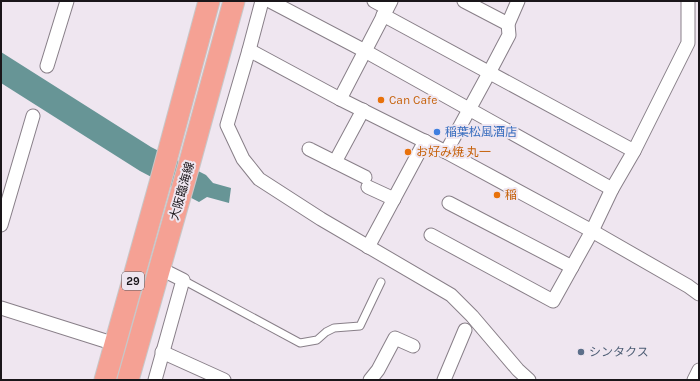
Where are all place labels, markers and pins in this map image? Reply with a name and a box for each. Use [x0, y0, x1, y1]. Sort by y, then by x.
place label: Can Cafe [389, 93, 437, 107]
marker: Can Cafe [376, 95, 386, 105]
place label: 稲葉松風酒店 [445, 125, 517, 139]
marker: 稲葉松風酒店 [432, 127, 442, 137]
place label: お好み焼 丸一 [416, 145, 491, 159]
marker: お好み焼 丸一 [403, 147, 413, 157]
place label: 稲 [505, 188, 517, 202]
marker: 稲 [492, 190, 502, 200]
place label: シンタクス [589, 345, 649, 359]
marker: シンタクス [576, 347, 586, 357]

